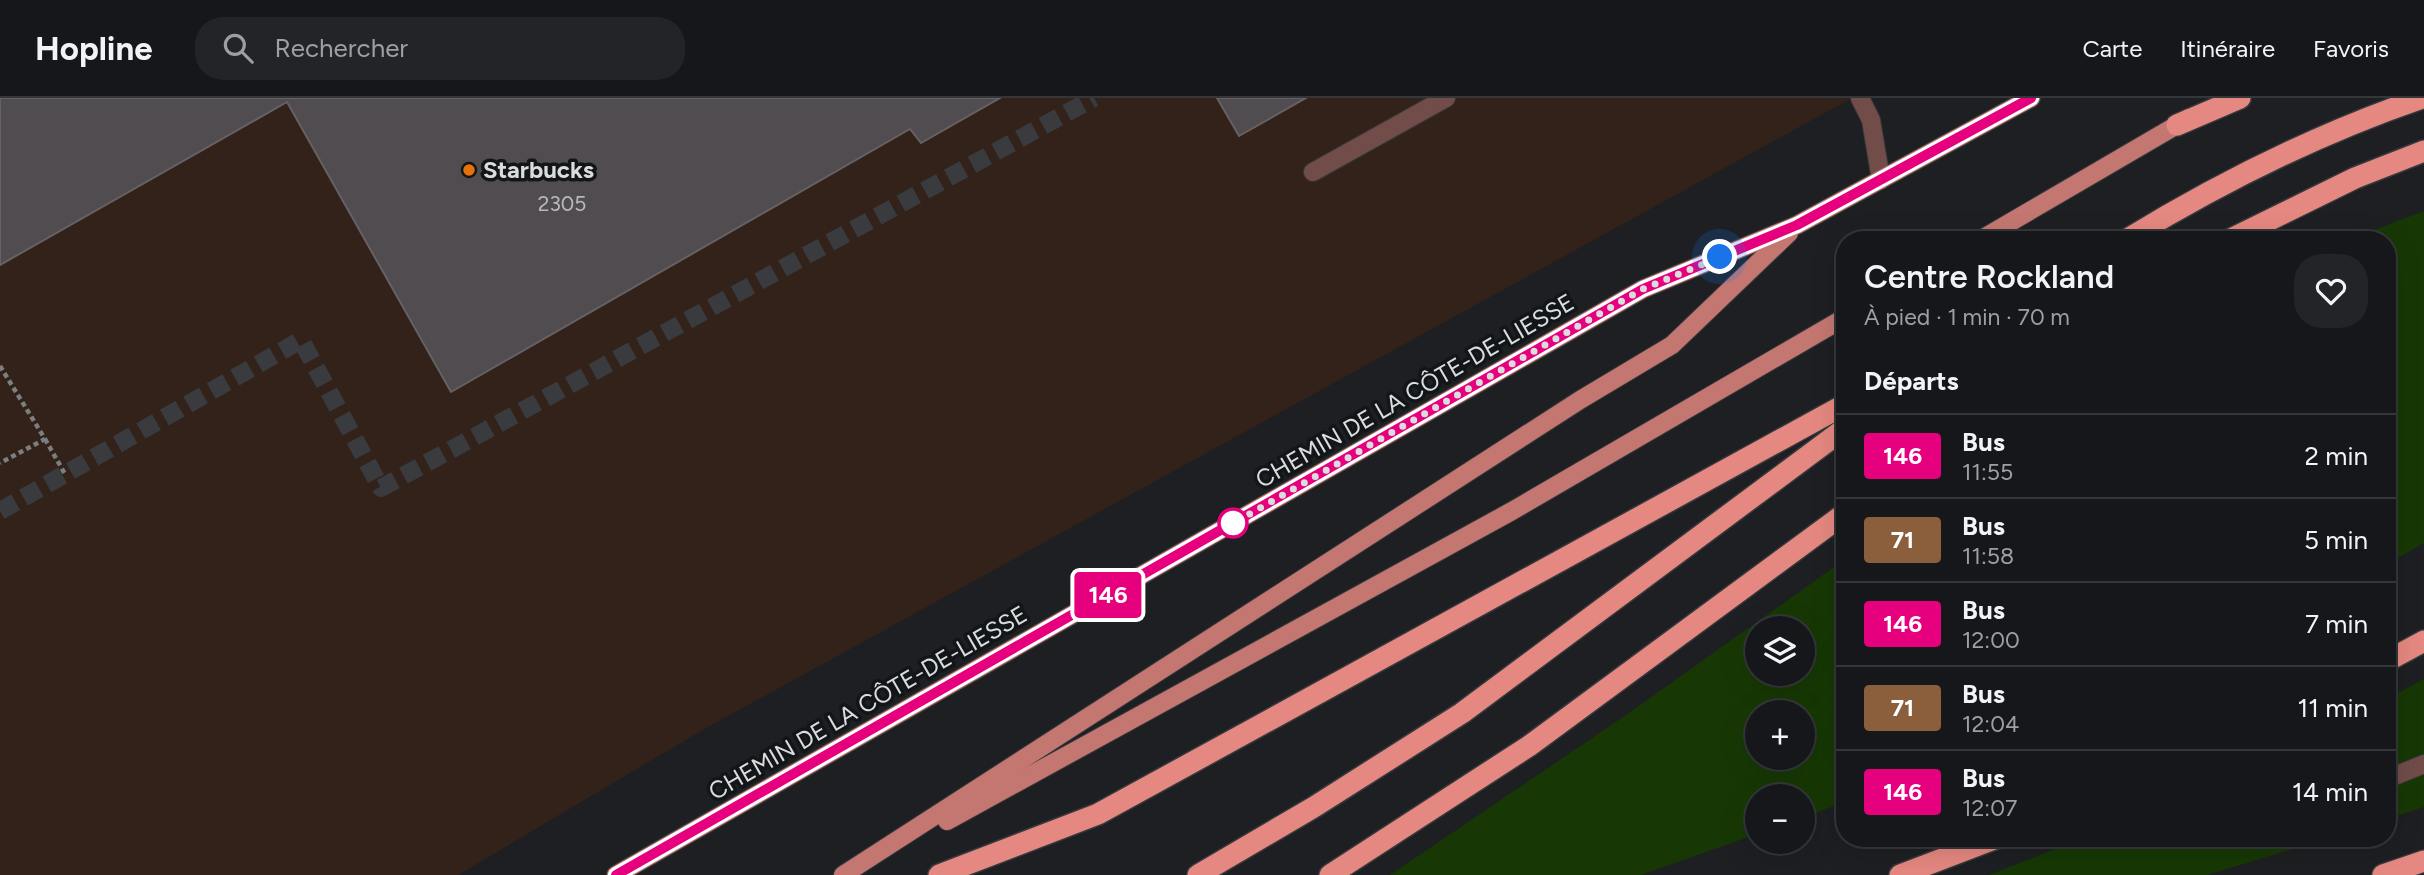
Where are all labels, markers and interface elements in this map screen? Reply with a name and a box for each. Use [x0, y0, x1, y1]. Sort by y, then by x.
search box [195, 17, 685, 80]
text: Hopline [35, 29, 153, 68]
icon: search [219, 29, 257, 67]
text: Rechercher [275, 32, 408, 64]
text: Carte [2082, 34, 2142, 63]
text: Itinéraire [2180, 34, 2275, 63]
text: Favoris [2313, 34, 2389, 63]
place label: Starbucks [483, 155, 594, 184]
marker: Starbucks [461, 162, 477, 178]
house number: 2305 [538, 191, 586, 216]
your location [1702, 239, 1737, 274]
button: heart [2294, 254, 2368, 328]
text: Centre Rockland [1864, 257, 2114, 296]
street label: CHEMIN DE LA CÔTE-DE-LIESSE [1250, 287, 1579, 494]
text: À pied · 1 min · 70 m [1864, 303, 2070, 331]
text: Départs [1864, 365, 1959, 397]
text: Bus [1962, 426, 2005, 458]
text: 2 min [2304, 440, 2368, 472]
text: 146 [1883, 441, 1922, 470]
text: 11:55 [1962, 458, 2013, 486]
unlabelled marker [1218, 508, 1248, 538]
text: Bus [1962, 510, 2005, 542]
text: 5 min [2304, 524, 2368, 556]
text: 71 [1891, 525, 1914, 554]
text: 11:58 [1962, 542, 2014, 570]
line badge: 146 [1068, 572, 1148, 618]
text: 146 [1088, 580, 1128, 609]
text: Bus [1962, 594, 2005, 626]
street label: CHEMIN DE LA CÔTE-DE-LIESSE [703, 599, 1032, 806]
text: 7 min [2305, 608, 2368, 640]
text: 146 [1883, 609, 1922, 638]
map controls [1745, 616, 1815, 854]
button: layers [1745, 616, 1815, 686]
text: 12:00 [1962, 626, 2020, 654]
text: Bus [1962, 678, 2005, 710]
text: 11 min [2297, 692, 2368, 724]
text: 71 [1891, 693, 1914, 722]
button: + [1745, 700, 1815, 770]
text: 12:04 [1962, 710, 2019, 738]
text: Bus [1962, 762, 2005, 794]
text: 14 min [2292, 776, 2368, 808]
text: 146 [1883, 777, 1922, 806]
button: − [1745, 784, 1815, 854]
text: 12:07 [1962, 794, 2017, 822]

